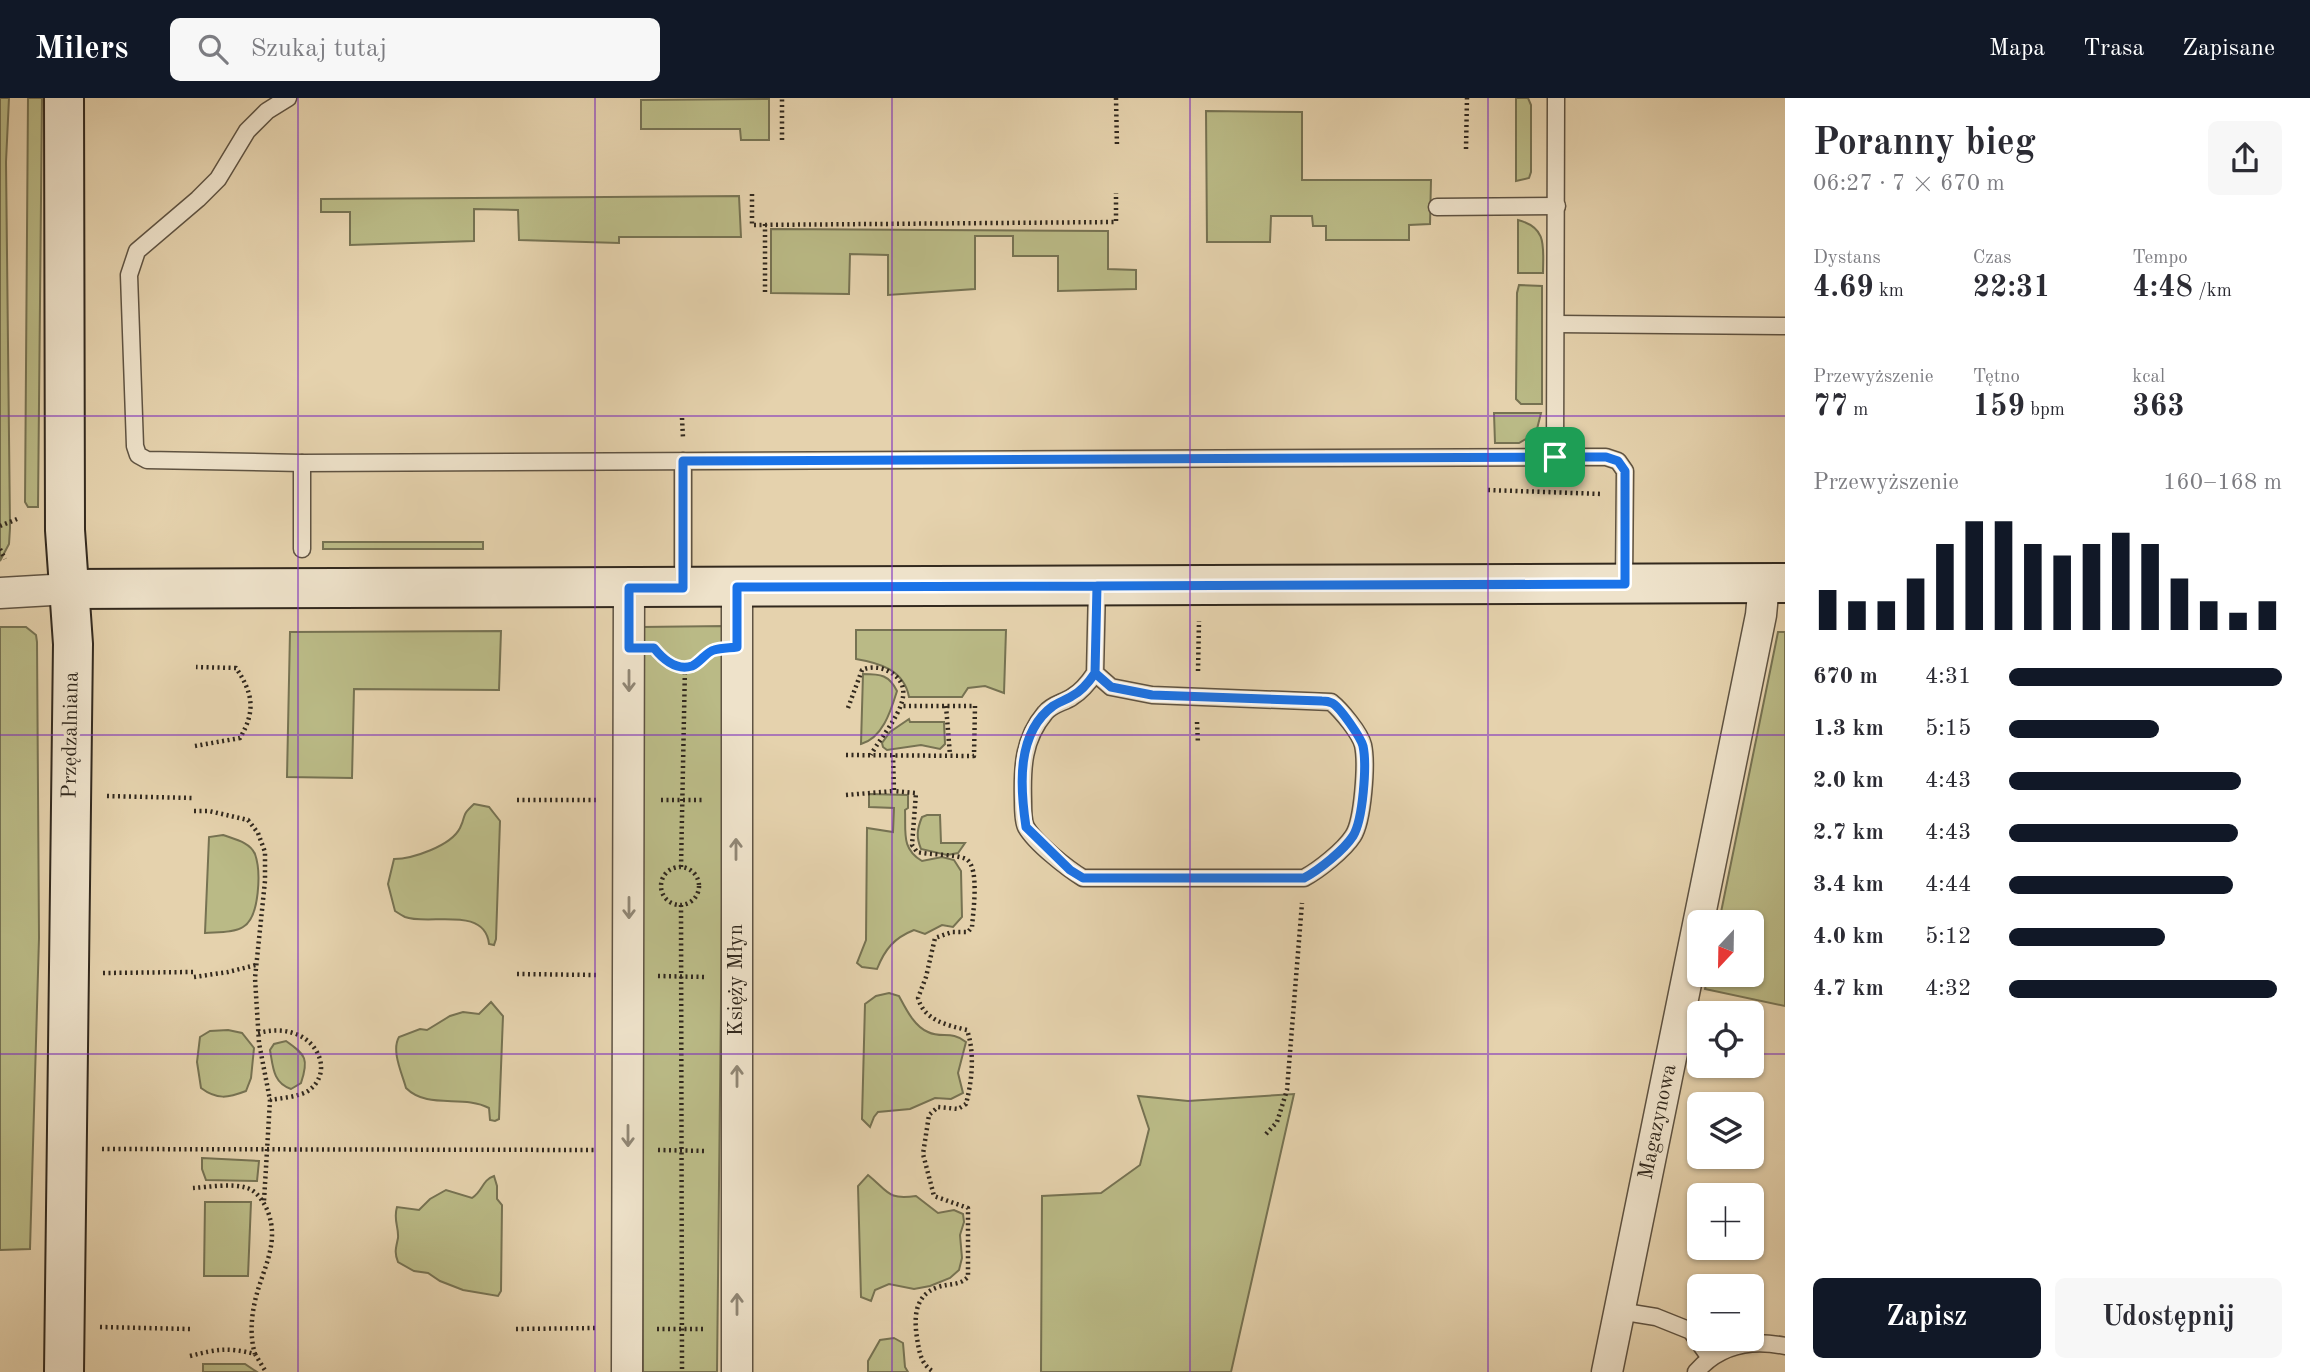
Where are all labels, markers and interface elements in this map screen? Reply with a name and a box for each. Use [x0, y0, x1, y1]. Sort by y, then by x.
search box [170, 18, 660, 81]
icon: search [194, 30, 232, 68]
text: Milers [35, 33, 128, 66]
text: Szukaj tutaj [250, 36, 387, 62]
text: Mapa [1989, 37, 2045, 61]
text: Trasa [2083, 37, 2144, 61]
text: Zapisane [2182, 37, 2275, 61]
button: share [2208, 121, 2282, 195]
text: Poranny bieg [1813, 125, 2036, 163]
text: 06:27 · 7 × 670 m [1813, 172, 2005, 195]
text: Dystans [1813, 249, 1881, 268]
text: Czas [1973, 249, 2011, 268]
text: Tempo [2132, 249, 2188, 268]
text: 4.69 [1813, 273, 1874, 303]
text: 22:31 [1973, 273, 2051, 303]
text: 4:48 [2132, 273, 2193, 303]
text: km [1874, 282, 1904, 301]
text: /km [2193, 282, 2232, 301]
text: Przewyższenie [1813, 368, 1933, 387]
text: Tętno [1973, 368, 2020, 387]
text: kcal [2132, 368, 2165, 387]
text: 77 [1813, 392, 1848, 422]
text: 159 [1973, 392, 2025, 422]
text: 363 [2132, 392, 2185, 422]
text: m [1848, 401, 1868, 420]
text: bpm [2025, 401, 2065, 420]
pin [1525, 427, 1585, 487]
icon: arrive [1536, 438, 1574, 476]
text: Przewyższenie [1813, 471, 1959, 494]
text: 160–168 m [2163, 471, 2282, 494]
text: 670 m [1813, 665, 1878, 688]
text: 4:31 [1925, 665, 1971, 688]
one-way arrow [622, 669, 636, 692]
street label: Przędzalniana [59, 671, 83, 799]
text: 1.3 km [1813, 717, 1884, 740]
text: 5:15 [1925, 717, 1971, 740]
text: 2.0 km [1813, 769, 1884, 792]
text: 4:43 [1925, 769, 1971, 792]
text: 2.7 km [1813, 821, 1884, 844]
text: 4:43 [1925, 821, 1971, 844]
one-way arrow [729, 838, 743, 861]
text: 3.4 km [1813, 873, 1884, 896]
text: 4:44 [1925, 873, 1971, 896]
one-way arrow [622, 897, 636, 920]
north arrow [1687, 910, 1764, 987]
map controls [1687, 910, 1764, 1351]
street label: Księży Młyn [726, 924, 747, 1036]
text: 4.0 km [1813, 925, 1884, 948]
text: 5:12 [1925, 925, 1971, 948]
text: 4.7 km [1813, 977, 1884, 1000]
text: 4:32 [1925, 977, 1971, 1000]
button: locate [1687, 1001, 1764, 1078]
street label: Magazynowa [1636, 1062, 1680, 1182]
one-way arrow [730, 1065, 744, 1088]
button: layers [1687, 1092, 1764, 1169]
one-way arrow [621, 1124, 635, 1147]
button: + [1687, 1183, 1764, 1260]
button: − [1687, 1274, 1764, 1351]
button: Zapisz [1813, 1278, 2041, 1358]
button: Udostępnij [2055, 1278, 2282, 1358]
one-way arrow [730, 1293, 744, 1316]

